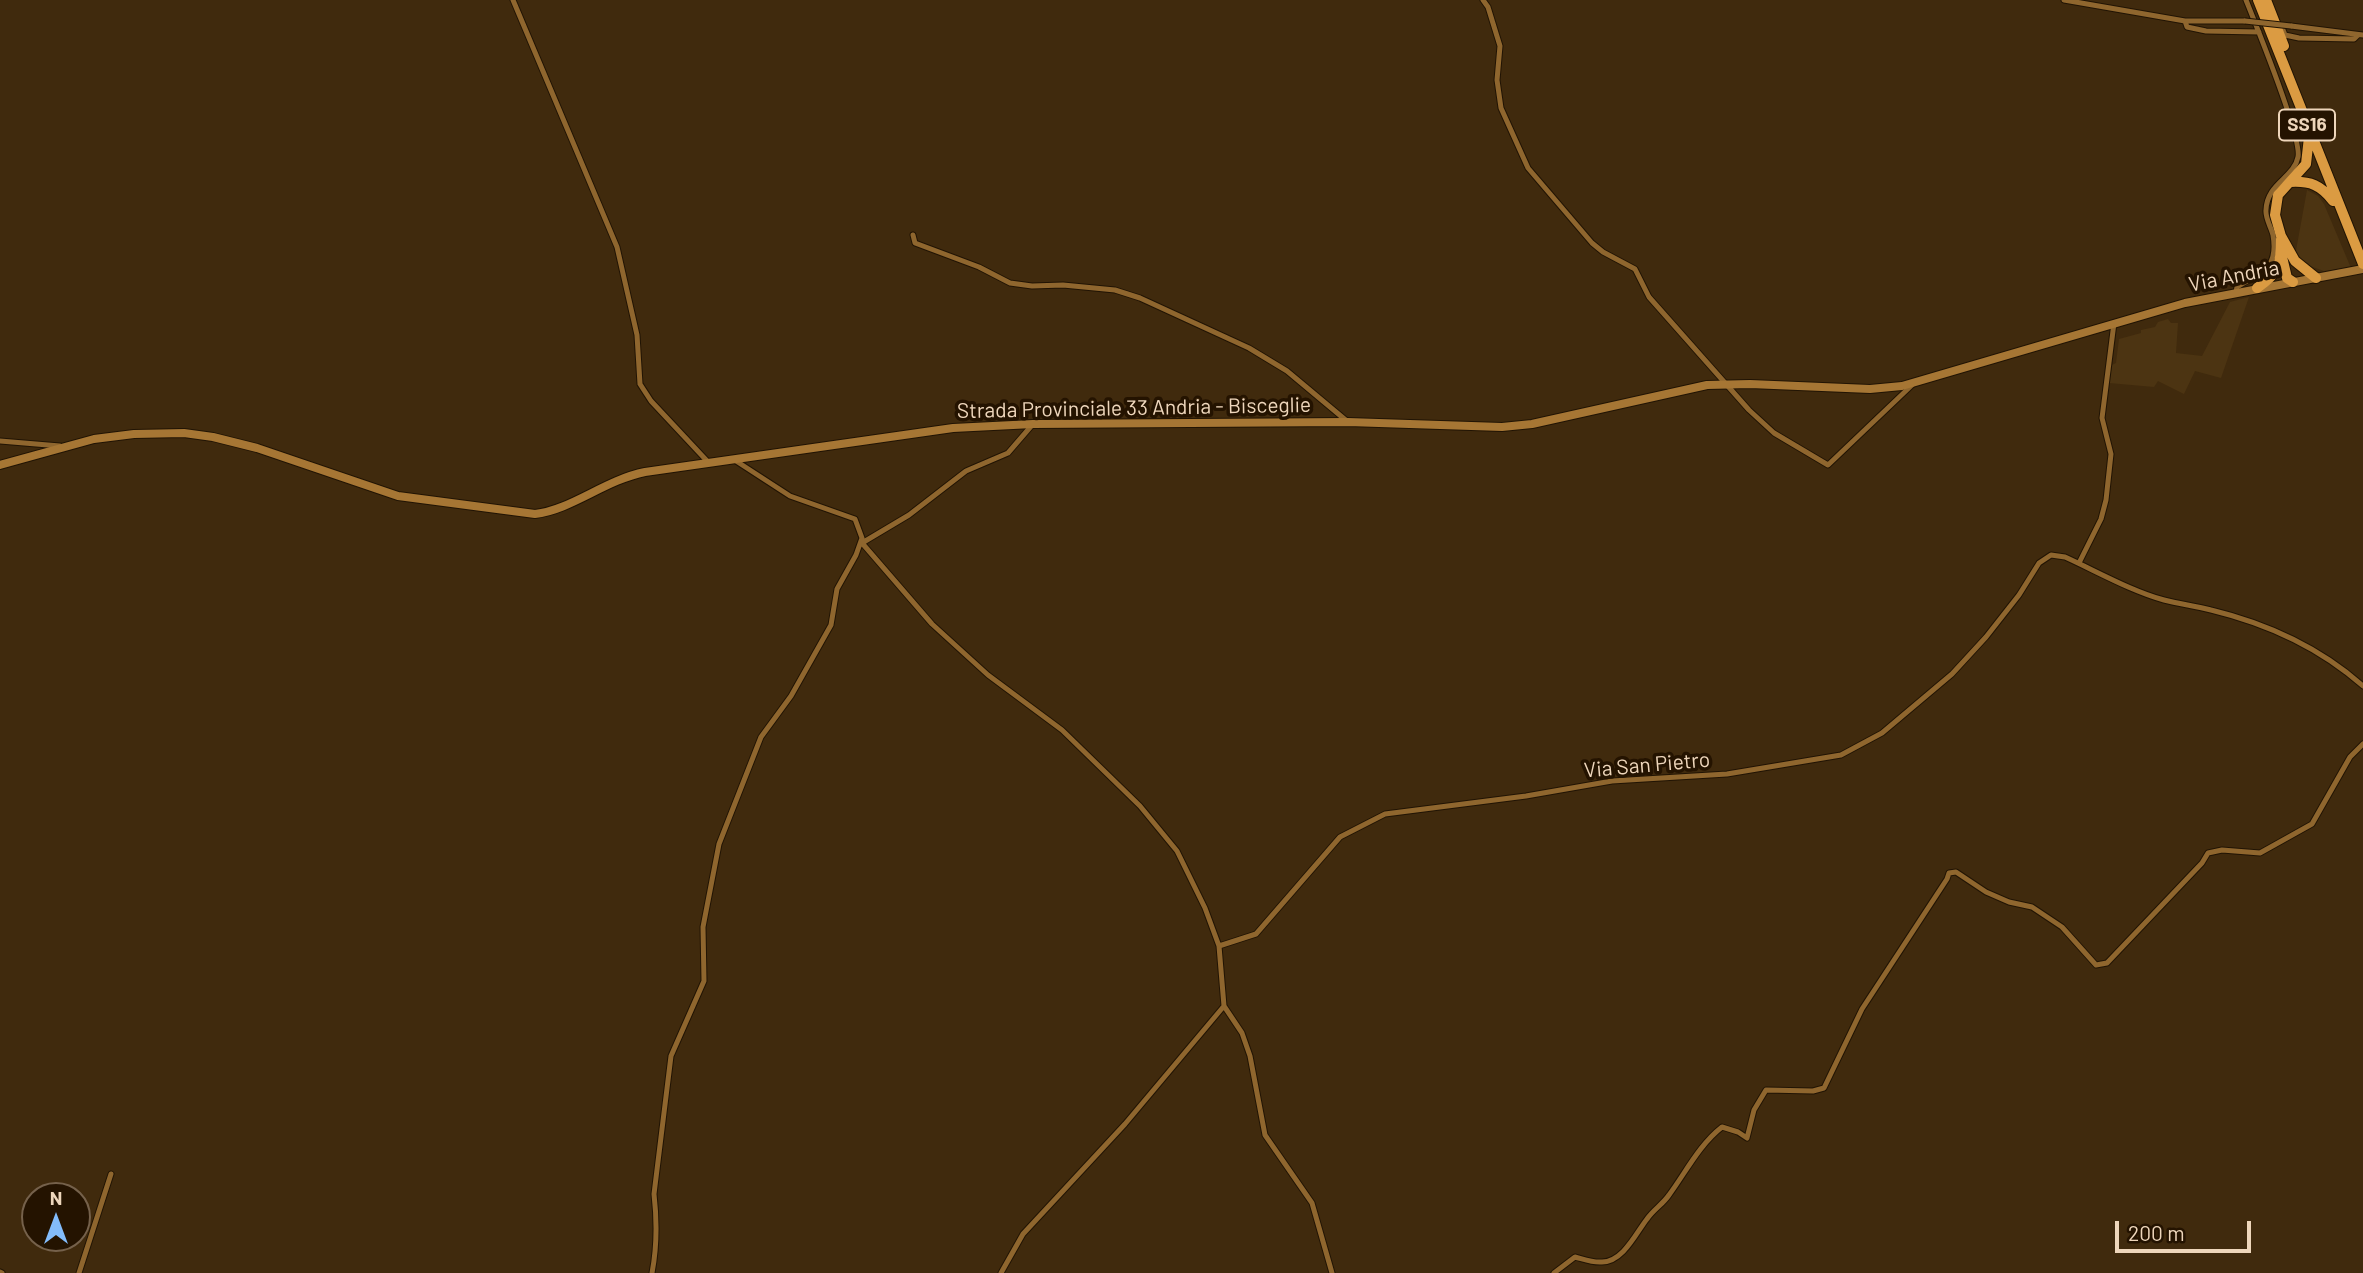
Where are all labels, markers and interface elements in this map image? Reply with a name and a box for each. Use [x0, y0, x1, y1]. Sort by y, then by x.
road number: SS16 [2279, 110, 2335, 140]
street label: Via Andria [2187, 255, 2281, 297]
street label: Strada Provinciale 33 Andria - Bisceglie [957, 392, 1311, 424]
street label: Via San Pietro [1583, 747, 1711, 783]
north arrow [21, 1182, 91, 1252]
text: N [50, 1186, 62, 1209]
scale bar [2118, 1206, 2254, 1250]
text: 200 m [2128, 1220, 2185, 1245]

